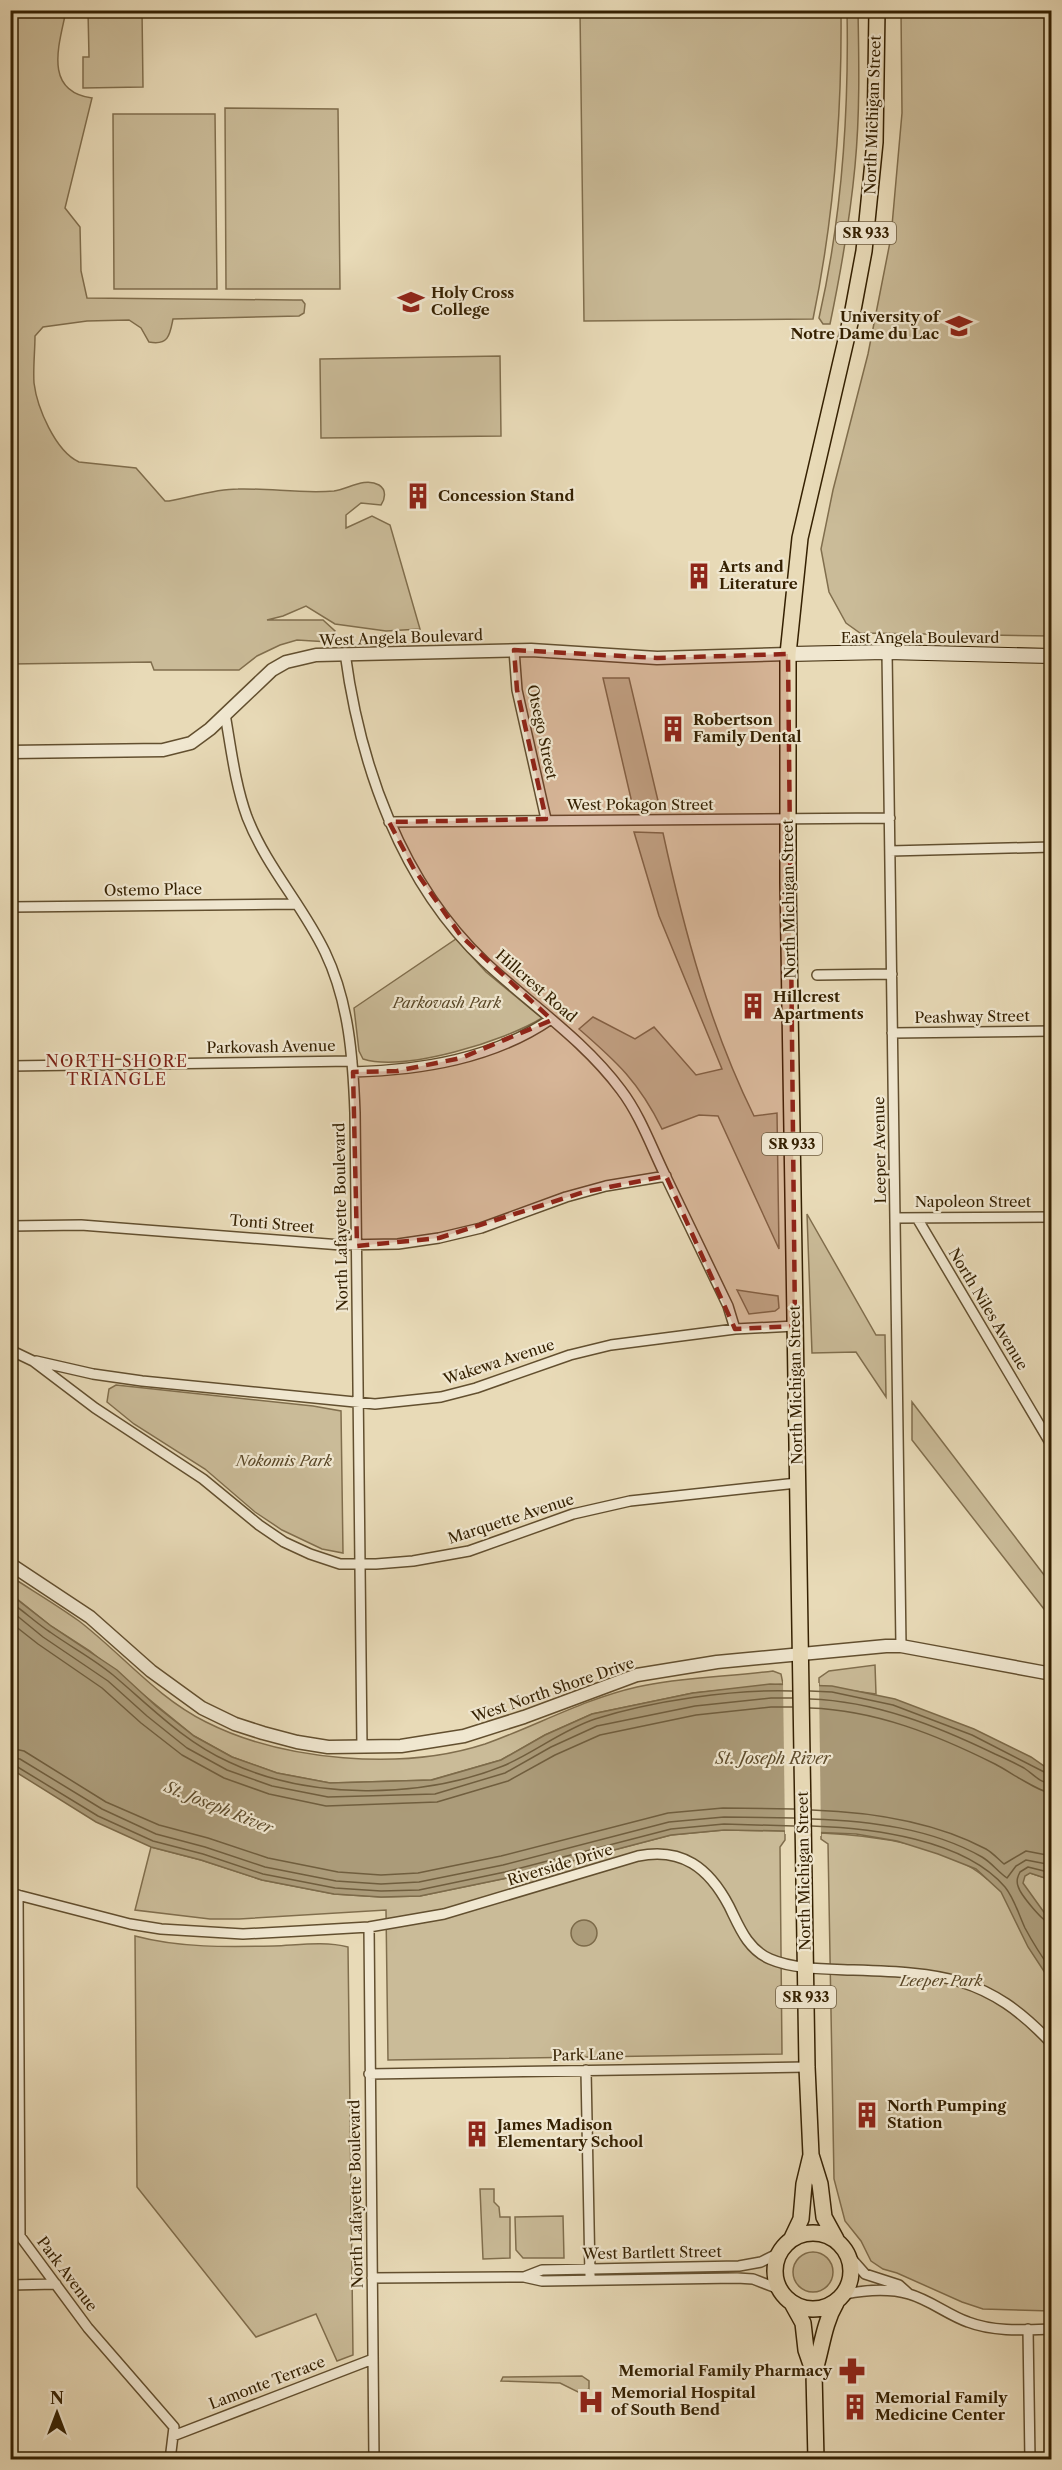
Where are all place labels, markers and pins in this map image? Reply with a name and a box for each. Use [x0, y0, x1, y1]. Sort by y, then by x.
place label: Holy Cross College [431, 283, 514, 319]
school or university icon: Holy Cross College [396, 287, 426, 317]
place label: University of Notre Dame du Lac [791, 307, 942, 343]
school or university icon: University of Notre Dame du Lac [944, 311, 974, 341]
building icon: Concession Stand [403, 481, 433, 511]
place label: Concession Stand [438, 486, 575, 505]
place label: Arts and Literature [718, 557, 798, 593]
building icon: Arts and Literature [684, 561, 714, 591]
place label: Robertson Family Dental [693, 710, 801, 746]
building icon: Robertson Family Dental [658, 714, 688, 744]
place label: Hillcrest Apartments [772, 987, 864, 1023]
building icon: Hillcrest Apartments [738, 991, 768, 1021]
place label: North Pumping Station [887, 2096, 1006, 2132]
building icon: North Pumping Station [852, 2100, 882, 2130]
place label: James Madison Elementary School [494, 2115, 643, 2151]
building icon: James Madison Elementary School [462, 2119, 492, 2149]
pharmacy icon: Memorial Family Pharmacy [837, 2356, 867, 2386]
place label: Memorial Family Pharmacy [619, 2361, 833, 2380]
place label: Memorial Hospital of South Bend [611, 2383, 756, 2419]
hospital icon: Memorial Hospital of South Bend [576, 2387, 606, 2417]
place label: Memorial Family Medicine Center [875, 2388, 1008, 2424]
building icon: Memorial Family Medicine Center [840, 2392, 870, 2422]

